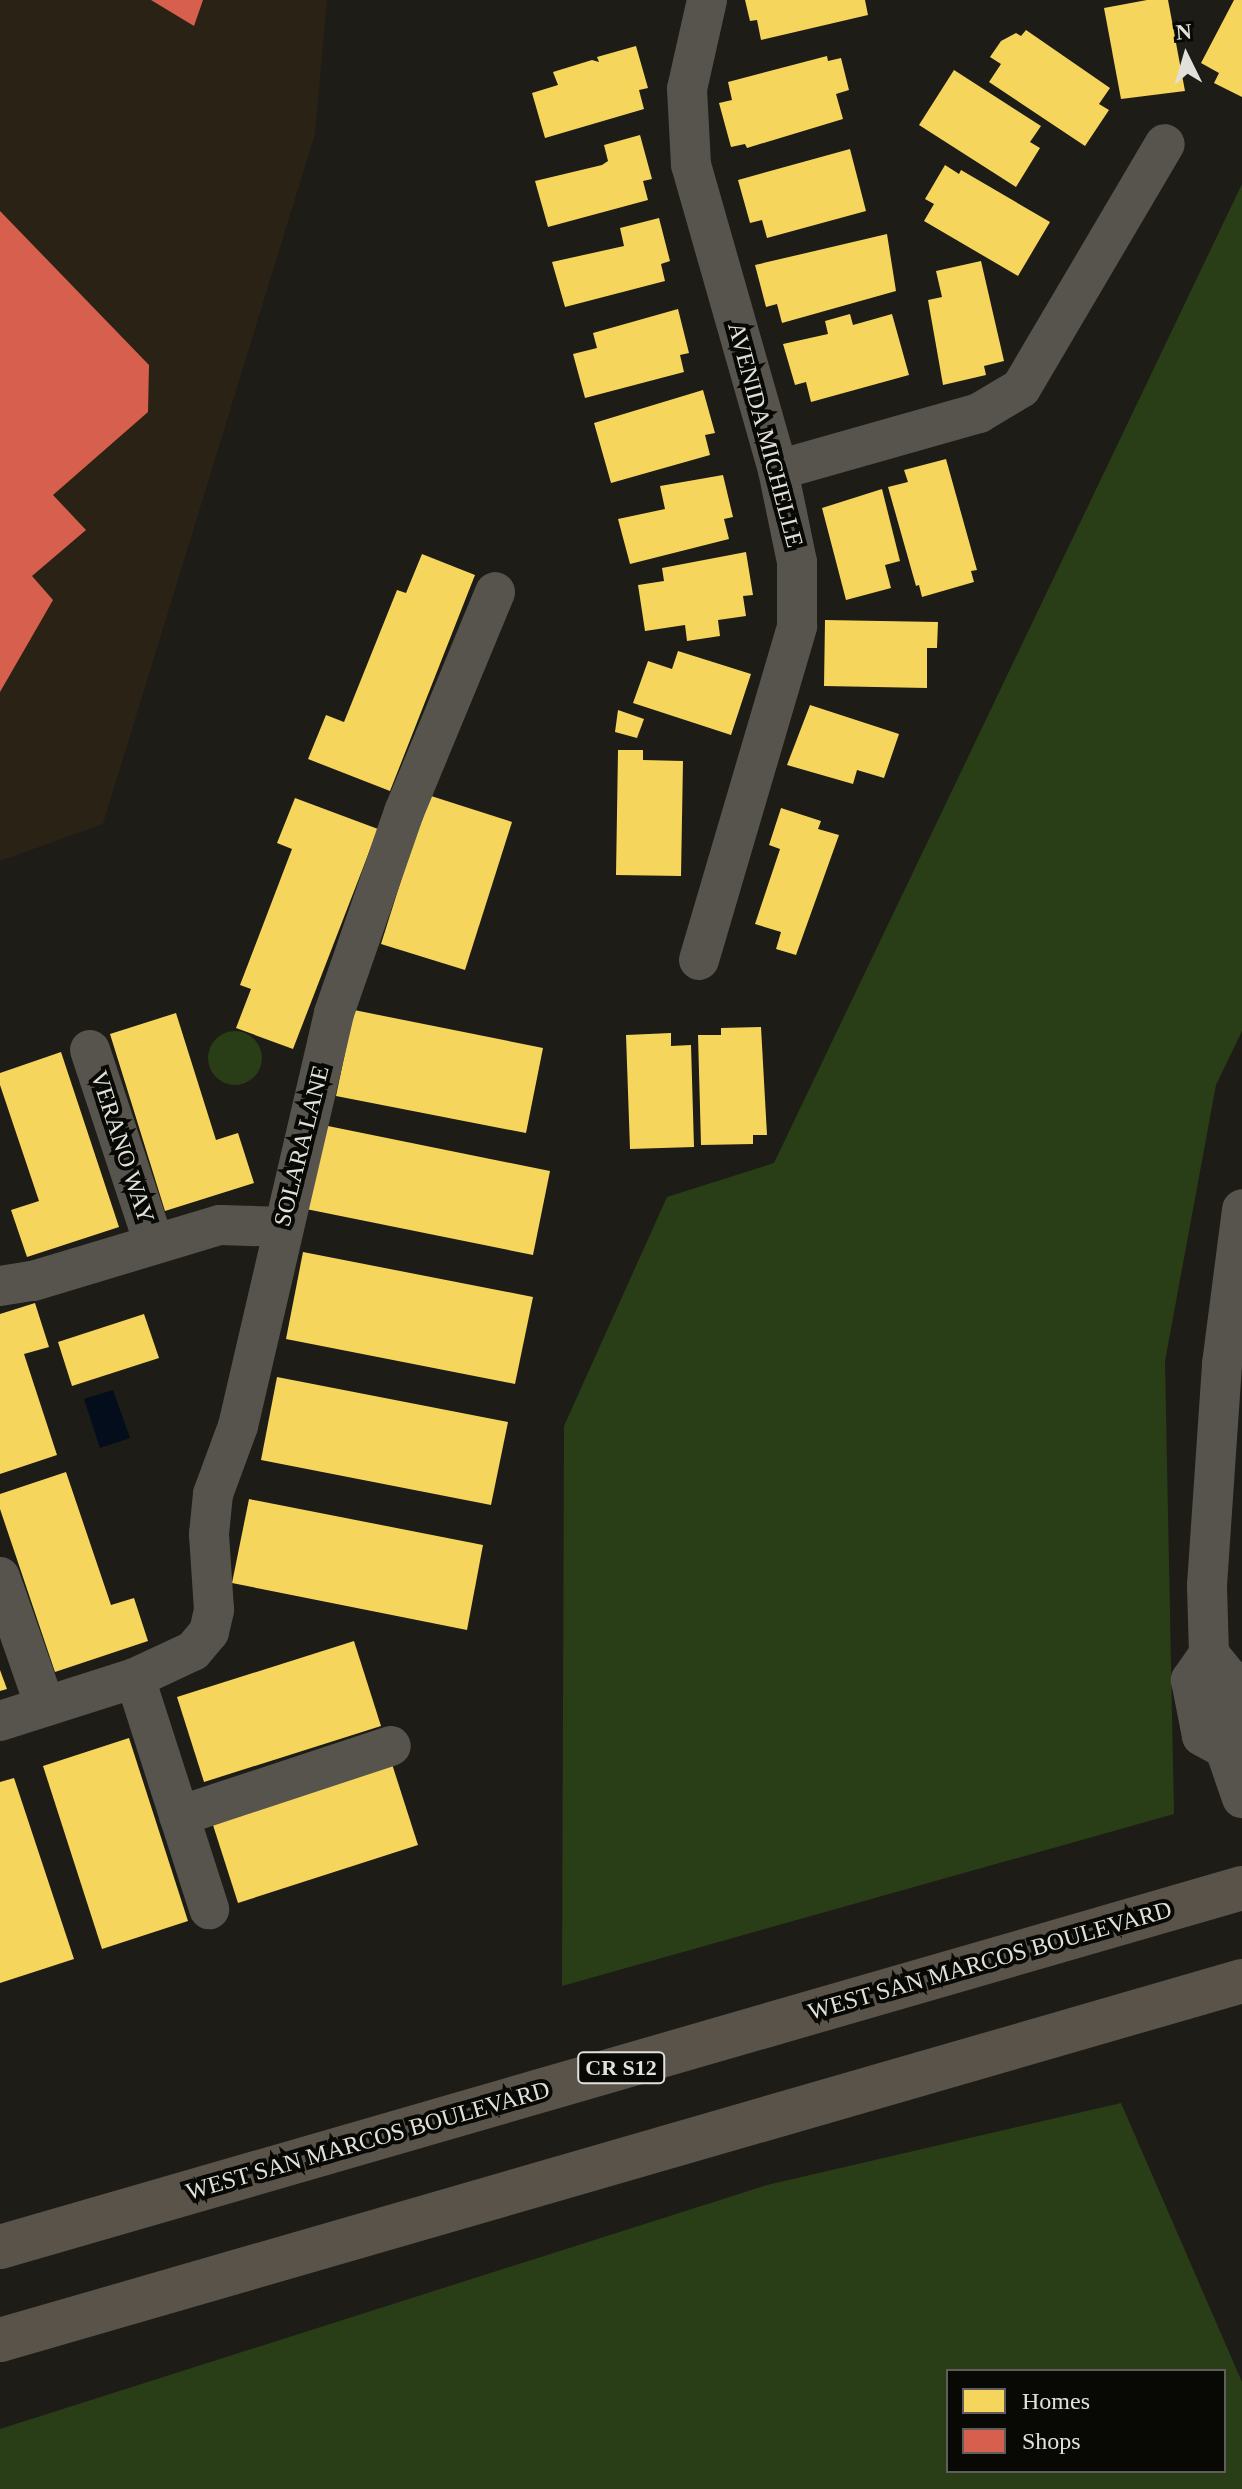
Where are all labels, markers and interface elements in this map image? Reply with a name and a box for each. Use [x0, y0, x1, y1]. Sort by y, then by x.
north arrow [1146, 16, 1226, 96]
text: N [1175, 18, 1193, 45]
street label: AVENIDA MICHELLE [721, 318, 809, 552]
street label: SOLARA LANE [268, 1062, 336, 1230]
street label: VERANO WAY [84, 1067, 160, 1227]
street label: WEST SAN MARCOS BOULEVARD [805, 1895, 1175, 2027]
road number: CR S12 [577, 2050, 665, 2086]
street label: WEST SAN MARCOS BOULEVARD [183, 2075, 553, 2207]
legend [946, 2369, 1226, 2473]
text: Homes [1022, 2388, 1090, 2414]
text: Shops [1022, 2428, 1081, 2454]

